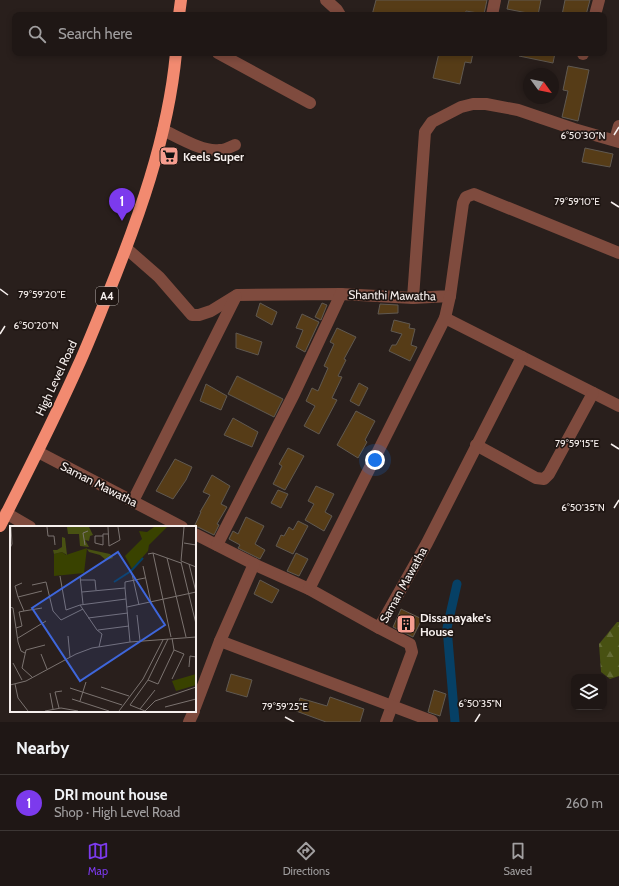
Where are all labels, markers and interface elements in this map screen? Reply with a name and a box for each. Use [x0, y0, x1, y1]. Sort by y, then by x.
search box [12, 12, 607, 56]
icon: search [26, 23, 48, 45]
text: Search here [58, 25, 133, 43]
north arrow [523, 68, 559, 104]
text: 6°50'30"N [560, 129, 606, 142]
supermarket icon: Keels Super [158, 145, 180, 167]
place label: Keels Super [183, 149, 244, 164]
pin: 1 [109, 188, 135, 221]
text: 79°59'10"E [554, 195, 600, 208]
road number: A4 [96, 287, 118, 305]
street label: Shanthi Mawatha [348, 287, 436, 303]
text: 79°59'20"E [18, 288, 66, 301]
text: 6°50'20"N [13, 319, 59, 332]
street label: High Level Road [32, 338, 80, 418]
text: 79°59'15"E [555, 437, 599, 450]
your location [365, 450, 385, 470]
street label: Saman Mawatha [58, 458, 140, 510]
text: 6°50'35"N [561, 501, 605, 514]
inset map [10, 526, 196, 712]
street label: Saman Mawatha [376, 544, 430, 626]
place label: Dissanayake's House [420, 610, 491, 639]
building icon: Dissanayake's House [395, 613, 417, 635]
map controls [571, 674, 607, 710]
button: layers [571, 674, 607, 710]
text: 6°50'35"N [458, 697, 502, 710]
text: 79°59'25"E [262, 700, 308, 713]
text: Nearby [16, 738, 69, 758]
text: DRI mount house [54, 786, 168, 804]
text: 1 [27, 795, 31, 811]
text: 260 m [565, 795, 603, 811]
text: Shop · High Level Road [54, 804, 180, 820]
tab: Map [87, 840, 109, 878]
tab: Directions [283, 840, 330, 878]
tab: Saved [504, 840, 532, 878]

